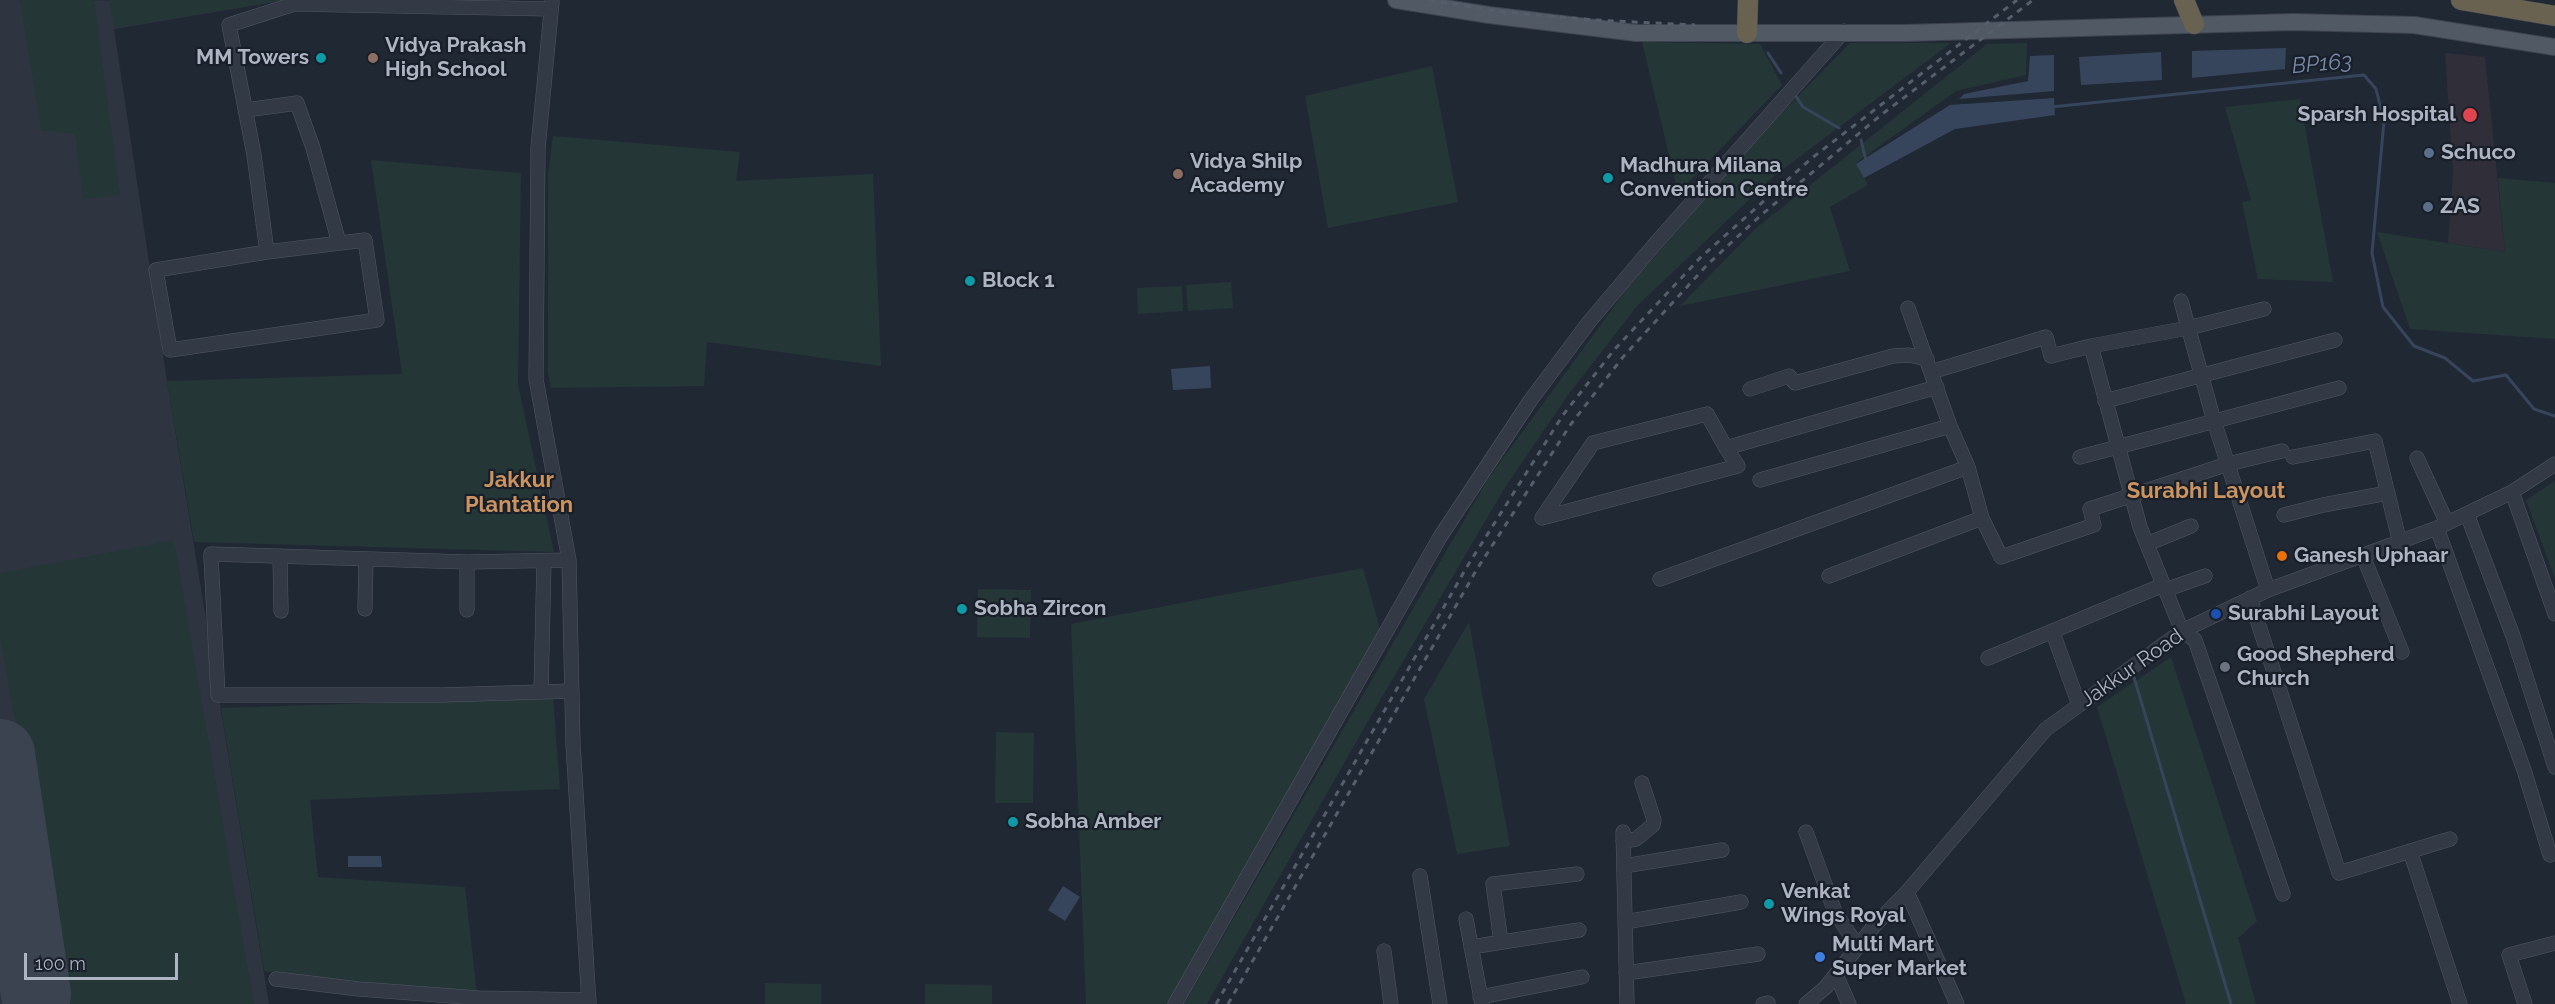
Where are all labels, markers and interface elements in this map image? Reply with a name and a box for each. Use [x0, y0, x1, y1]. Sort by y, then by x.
place label: Vidya Prakash High School [385, 33, 526, 83]
place label: MM Towers [196, 45, 309, 71]
water label: BP163 [2291, 48, 2353, 80]
marker: MM Towers [314, 51, 328, 65]
marker: Vidya Prakash High School [366, 51, 380, 65]
place label: Sparsh Hospital [2298, 102, 2456, 128]
marker: Sparsh Hospital [2461, 106, 2479, 124]
place label: Schuco [2441, 140, 2516, 166]
marker: Schuco [2422, 146, 2436, 160]
place label: Vidya Shilp Academy [1190, 149, 1302, 199]
place label: Madhura Milana Convention Centre [1620, 153, 1808, 203]
marker: Vidya Shilp Academy [1171, 167, 1185, 181]
marker: Madhura Milana Convention Centre [1601, 171, 1615, 185]
place label: ZAS [2440, 194, 2480, 220]
marker: ZAS [2421, 200, 2435, 214]
place label: Block 1 [982, 268, 1055, 294]
marker: Block 1 [963, 274, 977, 288]
district label: Jakkur Plantation [465, 467, 573, 518]
district label: Surabhi Layout [2127, 478, 2285, 504]
place label: Ganesh Uphaar [2294, 543, 2448, 569]
marker: Ganesh Uphaar [2275, 549, 2289, 563]
place label: Sobha Zircon [974, 596, 1106, 622]
place label: Surabhi Layout [2228, 601, 2379, 627]
marker: Sobha Zircon [955, 602, 969, 616]
marker: Surabhi Layout [2209, 607, 2223, 621]
street label: Jakkur Road [2076, 623, 2188, 713]
place label: Good Shepherd Church [2237, 642, 2394, 692]
marker: Good Shepherd Church [2218, 660, 2232, 674]
place label: Sobha Amber [1025, 809, 1161, 835]
marker: Sobha Amber [1006, 815, 1020, 829]
place label: Venkat Wings Royal [1781, 879, 1906, 929]
marker: Venkat Wings Royal [1762, 897, 1776, 911]
place label: Multi Mart Super Market [1832, 932, 1967, 982]
scale bar [27, 941, 182, 979]
marker: Multi Mart Super Market [1813, 950, 1827, 964]
text: 100 m [35, 953, 86, 974]

